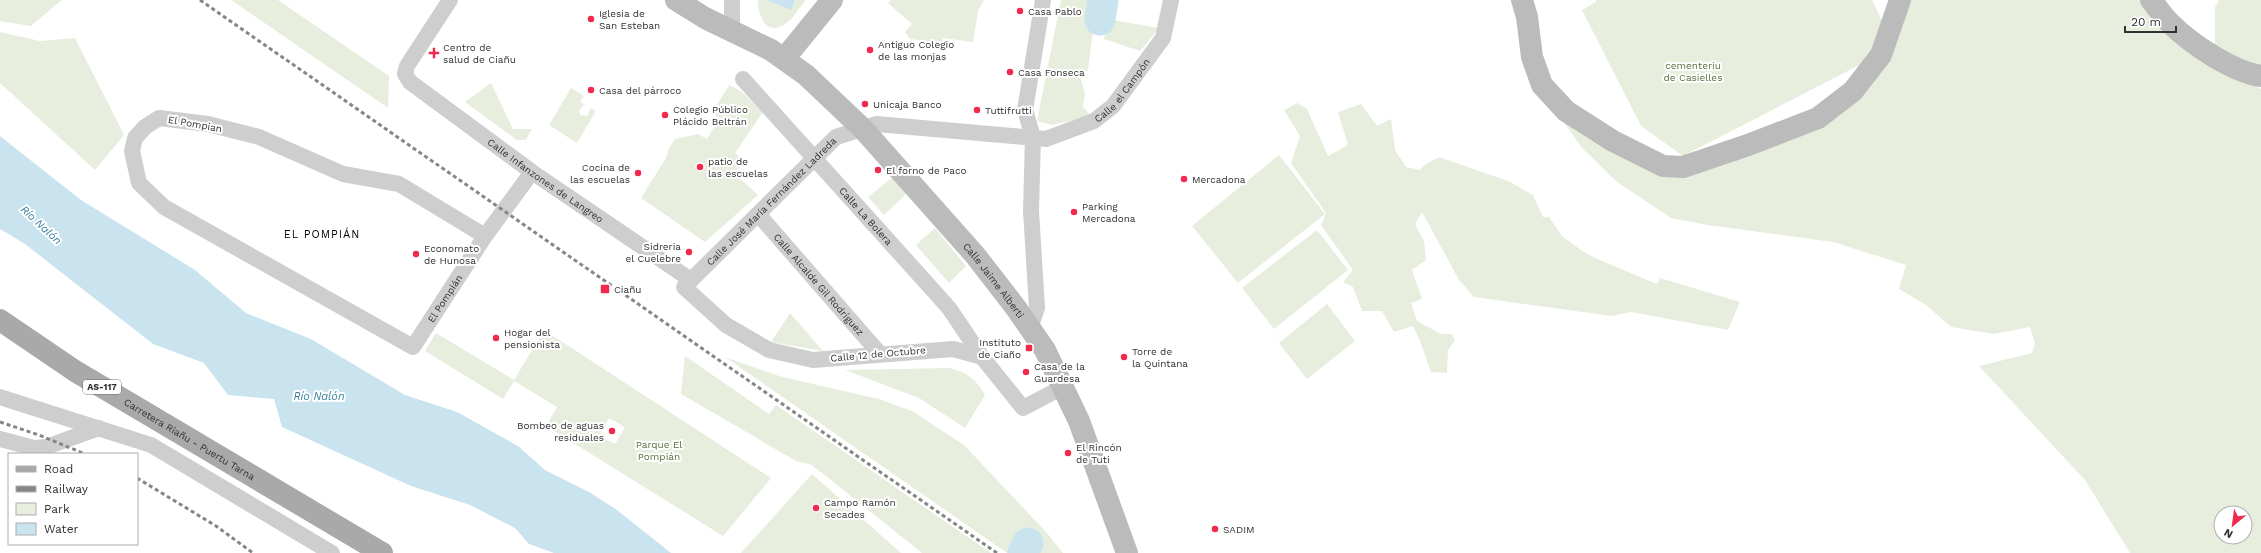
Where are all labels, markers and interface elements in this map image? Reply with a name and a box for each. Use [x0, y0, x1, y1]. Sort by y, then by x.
marker: Casa Pablo [1015, 6, 1025, 16]
place label: Casa Pablo [1028, 6, 1082, 17]
place label: Iglesia de San Esteban [599, 8, 660, 31]
scale bar [2125, 8, 2176, 34]
marker: Iglesia de San Esteban [586, 14, 596, 24]
text: 20 m [2131, 15, 2161, 29]
place label: Antiguo Colegio de las monjas [878, 39, 954, 62]
place label: Centro de salud de Ciañu [443, 42, 516, 65]
marker: Antiguo Colegio de las monjas [865, 45, 875, 55]
marker: Centro de salud de Ciañu [428, 47, 440, 59]
street label: Calle el Campón [1092, 56, 1152, 124]
park label: cementeriu de Casielles [1664, 60, 1722, 83]
marker: Casa Fonseca [1005, 67, 1015, 77]
place label: Casa Fonseca [1018, 67, 1085, 78]
marker: Casa del párroco [586, 85, 596, 95]
place label: Casa del párroco [599, 85, 681, 96]
marker: Unicaja Banco [860, 99, 870, 109]
place label: Unicaja Banco [873, 99, 942, 110]
place label: Colegio Público Plácido Beltrán [673, 104, 748, 127]
marker: Tuttifrutti [972, 105, 982, 115]
place label: Tuttifrutti [985, 105, 1032, 116]
marker: Colegio Público Plácido Beltrán [660, 110, 670, 120]
street label: El Pompian [167, 114, 223, 134]
street label: Calle José María Fernández Ladreda [704, 135, 838, 267]
street label: Calle Infanzones de Langreo [486, 136, 606, 224]
place label: patio de las escuelas [708, 156, 768, 179]
place label: Cocina de las escuelas [570, 162, 630, 185]
marker: patio de las escuelas [695, 162, 705, 172]
marker: El forno de Paco [873, 165, 883, 175]
place label: El forno de Paco [886, 165, 967, 176]
marker: Cocina de las escuelas [633, 168, 643, 178]
marker: Mercadona [1179, 174, 1189, 184]
place label: Mercadona [1192, 174, 1246, 185]
street label: Calle La Bolera [837, 185, 895, 247]
place label: Parking Mercadona [1082, 201, 1136, 224]
water label: Río Nalón [18, 203, 64, 247]
marker: Parking Mercadona [1069, 207, 1079, 217]
district label: EL POMPIÁN [284, 227, 360, 241]
street label: Calle Alcalde Gil Rodríguez [772, 231, 866, 337]
street label: Calle Jaime Alberti [961, 240, 1026, 320]
place label: Sidreria el Cuelebre [626, 241, 681, 264]
place label: Economato de Hunosa [424, 243, 479, 266]
marker: Sidreria el Cuelebre [684, 247, 694, 257]
marker: Economato de Hunosa [411, 249, 421, 259]
street label: El Pompián [425, 272, 464, 324]
marker: Ciañu [599, 283, 611, 295]
place label: Ciañu [614, 284, 642, 295]
place label: Hogar del pensionista [504, 327, 560, 350]
marker: Hogar del pensionista [491, 333, 501, 343]
place label: Instituto de Ciaño [978, 337, 1021, 360]
marker: Instituto de Ciaño [1024, 343, 1034, 353]
street label: Calle 12 de Octubre [830, 344, 926, 364]
place label: Torre de la Quintana [1132, 346, 1188, 369]
marker: Torre de la Quintana [1119, 352, 1129, 362]
place label: Casa de la Guardesa [1034, 361, 1085, 384]
marker: Casa de la Guardesa [1021, 367, 1031, 377]
road number: AS-117 [83, 380, 121, 394]
water label: Río Nalón [294, 390, 345, 403]
street label: Carretera Riañu - Puertu Tarna [122, 396, 257, 482]
place label: Bombeo de aguas residuales [517, 420, 604, 443]
marker: Bombeo de aguas residuales [607, 426, 617, 436]
park label: Parque El Pompián [636, 439, 682, 462]
place label: El Rincón de Tuti [1076, 442, 1122, 465]
marker: El Rincón de Tuti [1063, 448, 1073, 458]
legend [8, 453, 138, 545]
text: Road [44, 462, 73, 476]
text: Railway [44, 482, 89, 496]
place label: Campo Ramón Secades [824, 497, 896, 520]
text: Park [44, 502, 70, 516]
marker: Campo Ramón Secades [811, 503, 821, 513]
north arrow [2213, 505, 2253, 545]
text: Water [44, 522, 79, 536]
marker: SADIM [1210, 524, 1220, 534]
place label: SADIM [1223, 524, 1255, 535]
text: N [2222, 526, 2235, 541]

